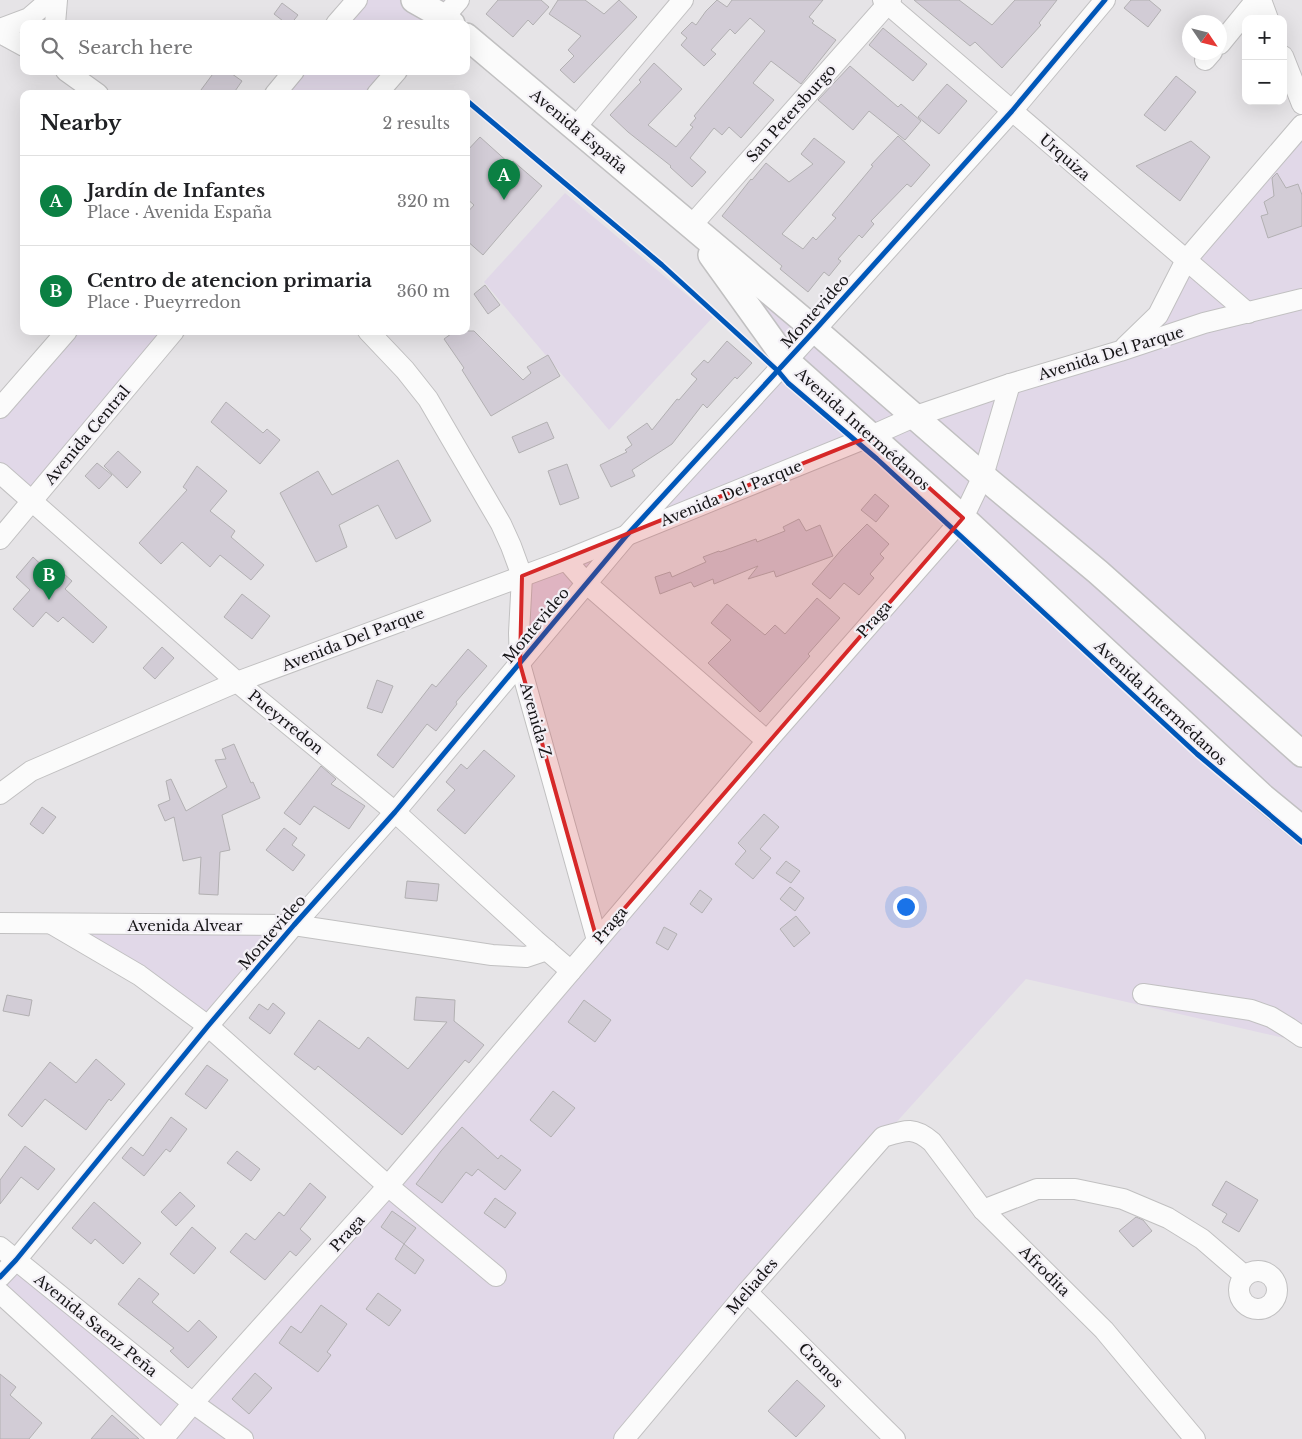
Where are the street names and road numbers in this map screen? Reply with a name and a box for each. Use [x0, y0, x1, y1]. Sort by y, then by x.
street label: San Petersburgo [742, 60, 840, 166]
street label: Avenida España [526, 84, 632, 178]
street label: Urquiza [1036, 130, 1095, 185]
street label: Montevideo [777, 270, 853, 352]
street label: Avenida Del Parque [1035, 322, 1186, 384]
street label: Avenida Intermédanos [791, 363, 934, 494]
street label: Avenida Central [40, 382, 134, 489]
street label: Avenida Del Parque [656, 456, 805, 530]
street label: Montevideo [499, 583, 573, 667]
street label: Praga [853, 596, 896, 641]
street label: Avenida Del Parque [278, 603, 427, 675]
street label: Avenida Intermédanos [1090, 636, 1231, 769]
street label: Avenida Z [516, 679, 556, 760]
street label: Pueyrredon [245, 686, 327, 758]
street label: Montevideo [234, 891, 310, 973]
street label: Praga [589, 902, 632, 948]
street label: Avenida Alvear [127, 916, 243, 935]
street label: Praga [326, 1210, 369, 1255]
street label: Afrodita [1015, 1241, 1075, 1301]
street label: Meliades [722, 1254, 782, 1318]
street label: Avenida Saenz Peña [30, 1269, 162, 1381]
street label: Cronos [795, 1339, 848, 1392]

